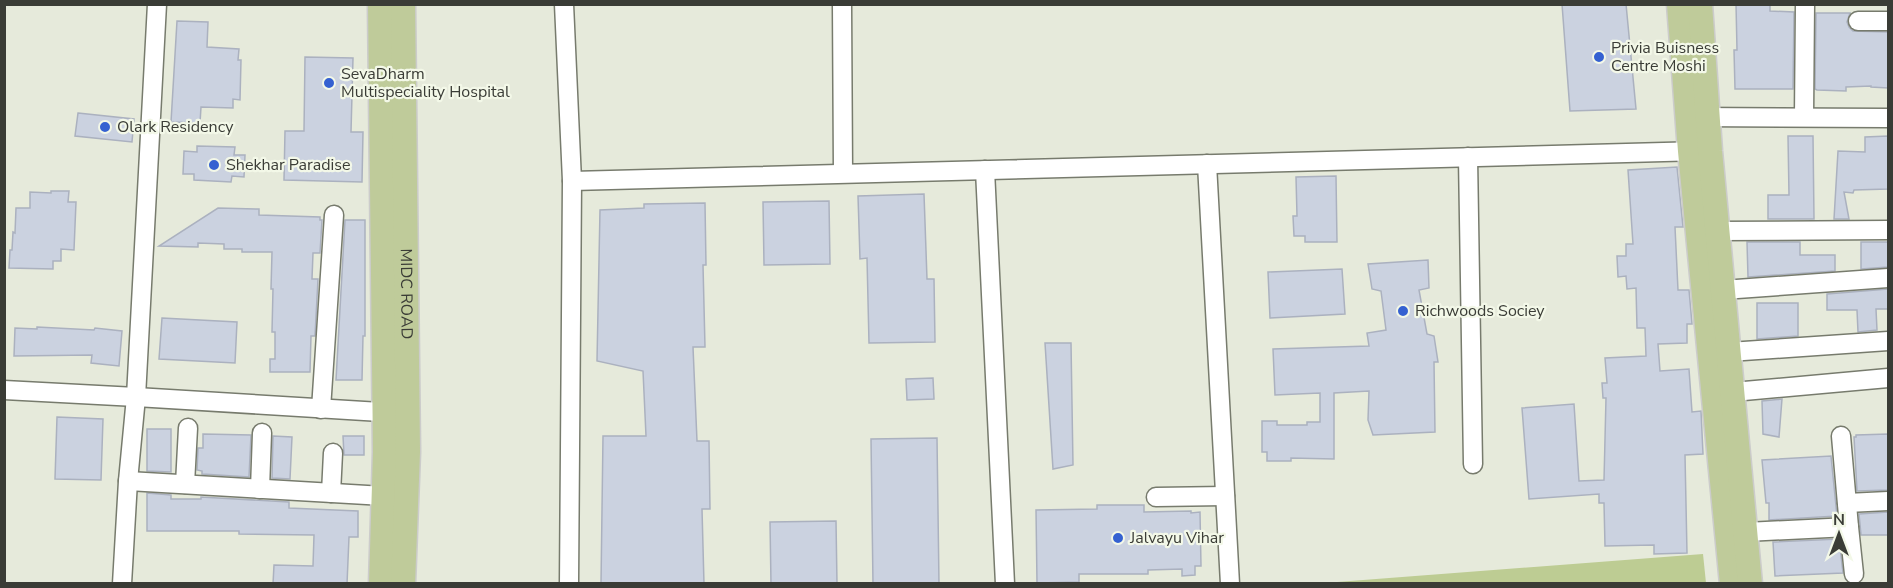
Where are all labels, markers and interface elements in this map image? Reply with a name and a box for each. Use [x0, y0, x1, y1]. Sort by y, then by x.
place label: Privia Buisness Centre Moshi [1611, 37, 1719, 77]
marker: Privia Buisness Centre Moshi [1592, 50, 1606, 64]
place label: SevaDharm Multispeciality Hospital [341, 63, 510, 103]
marker: SevaDharm Multispeciality Hospital [322, 76, 336, 90]
place label: Olark Residency [117, 116, 234, 138]
marker: Olark Residency [98, 120, 112, 134]
place label: Shekhar Paradise [226, 154, 350, 176]
marker: Shekhar Paradise [207, 158, 221, 172]
street label: MIDC ROAD [395, 248, 418, 340]
place label: Richwoods Sociey [1415, 300, 1545, 322]
marker: Richwoods Sociey [1396, 304, 1410, 318]
north arrow [1809, 504, 1869, 564]
text: N [1833, 509, 1845, 531]
place label: Jalvayu Vihar [1129, 527, 1224, 549]
marker: Jalvayu Vihar [1111, 531, 1125, 545]

